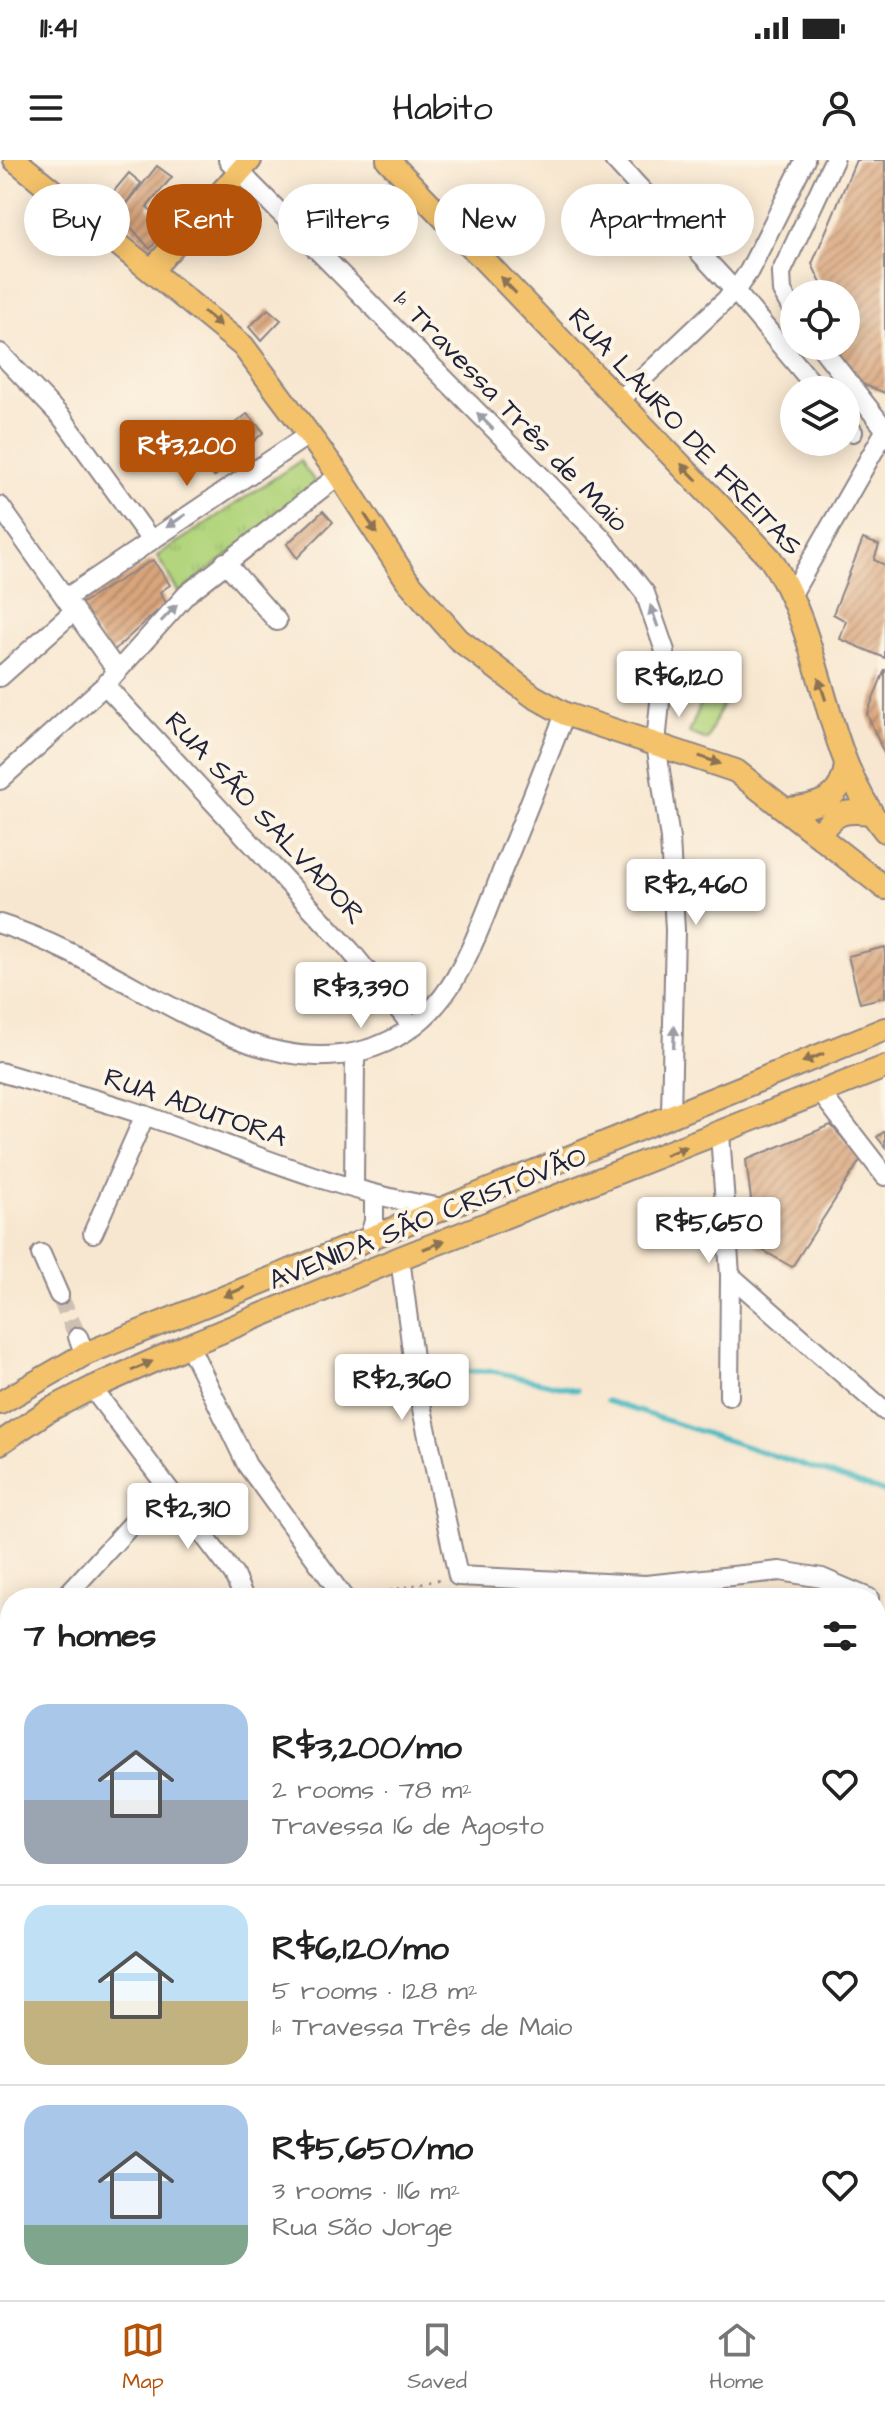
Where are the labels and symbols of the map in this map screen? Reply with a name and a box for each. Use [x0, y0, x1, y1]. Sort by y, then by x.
one-way arrow [500, 276, 518, 295]
street label: 1ª Travessa Três de Maio [385, 281, 638, 541]
street label: RUA LAURO DE FREITAS [559, 299, 811, 565]
one-way arrow [201, 310, 221, 327]
one-way arrow [477, 412, 495, 431]
pin: R$3,200 [113, 420, 261, 488]
one-way arrow [680, 463, 699, 482]
one-way arrow [165, 513, 186, 528]
one-way arrow [363, 513, 378, 534]
one-way arrow [159, 604, 178, 623]
one-way arrow [647, 604, 659, 628]
pin: R$6,120 [605, 651, 753, 719]
one-way arrow [815, 677, 828, 701]
street label: RUA SÃO SALVADOR [156, 703, 374, 933]
one-way arrow [698, 754, 722, 766]
pin: R$2,460 [622, 859, 770, 927]
pin: R$3,390 [287, 962, 435, 1030]
one-way arrow [667, 1024, 680, 1049]
one-way arrow [801, 1052, 825, 1065]
street label: RUA ADUTORA [99, 1058, 292, 1157]
street label: AVENIDA SÃO CRISTÓVÃO [263, 1137, 592, 1300]
one-way arrow [664, 1144, 688, 1157]
pin: R$5,650 [635, 1197, 783, 1265]
one-way arrow [422, 1238, 446, 1251]
one-way arrow [222, 1285, 246, 1298]
pin: R$2,360 [328, 1354, 476, 1422]
one-way arrow [130, 1359, 154, 1373]
pin: R$2,310 [114, 1483, 262, 1551]

